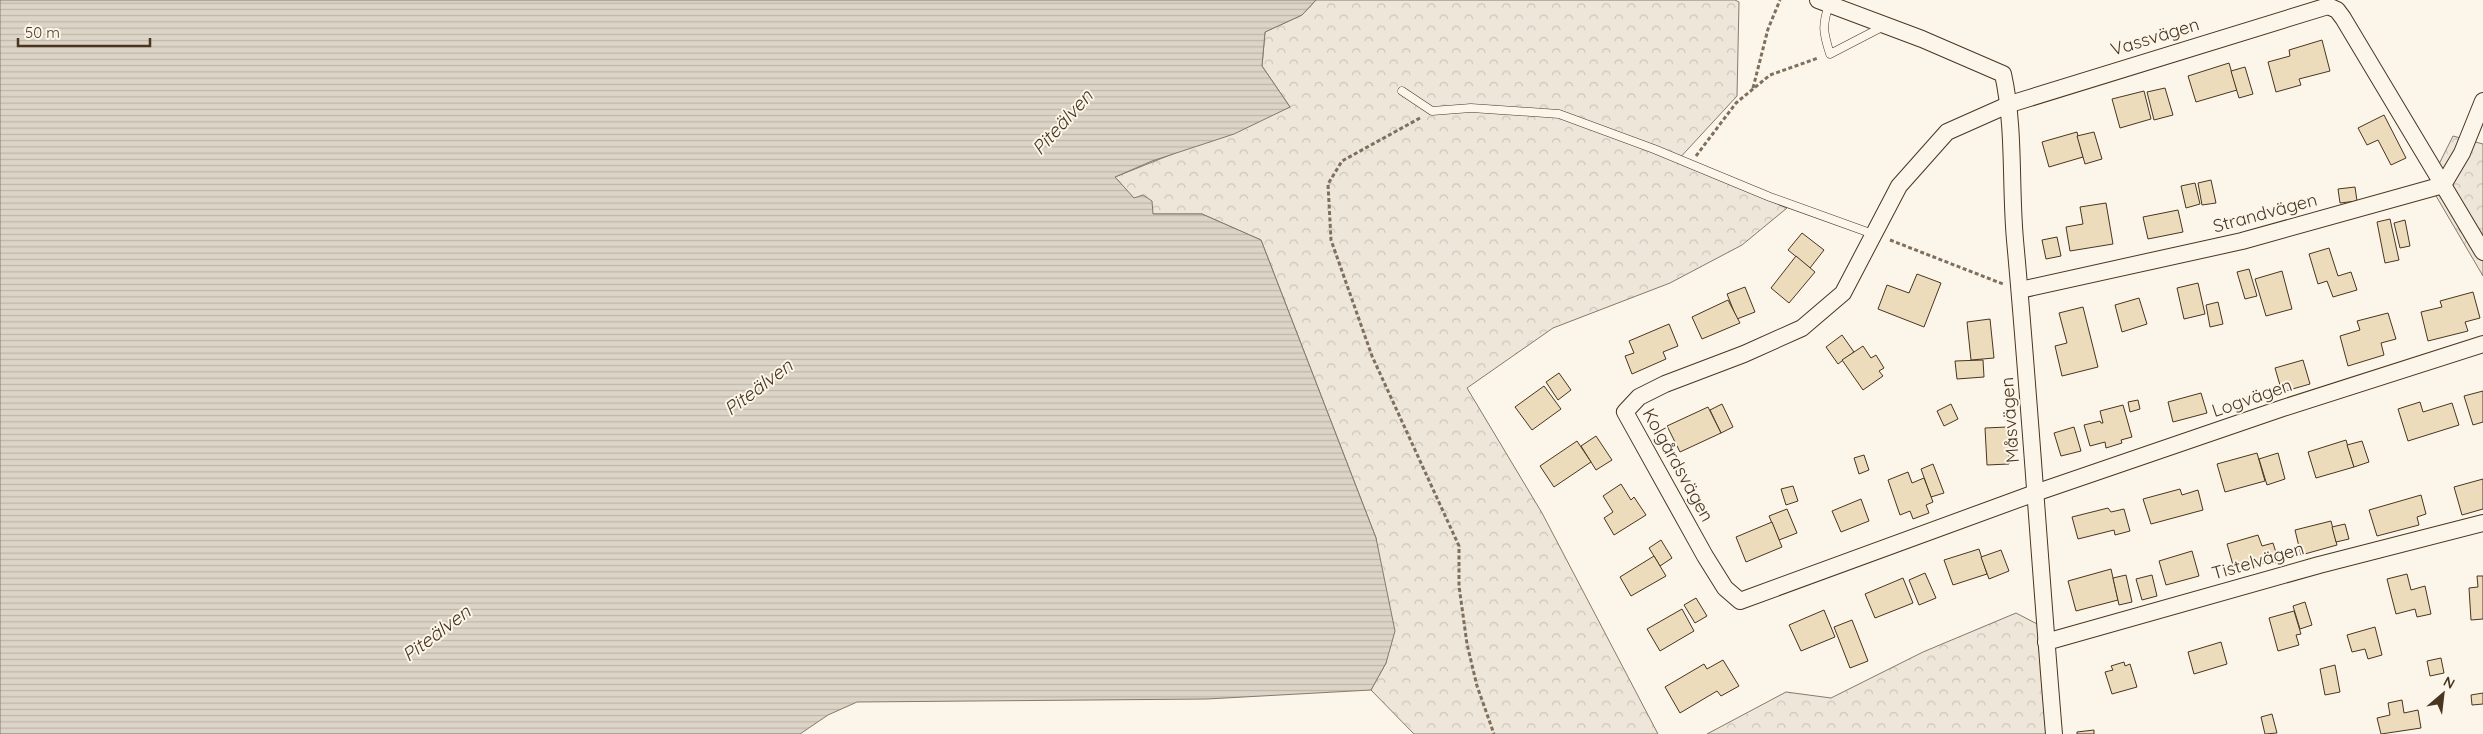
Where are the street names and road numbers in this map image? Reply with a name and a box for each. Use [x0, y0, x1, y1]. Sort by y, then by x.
street label: Vassvägen [2108, 12, 2202, 61]
street label: Strandvägen [2210, 188, 2320, 237]
street label: Logvägen [2209, 373, 2295, 422]
street label: Måsvägen [1995, 376, 2024, 464]
street label: Kolgårdsvägen [1638, 404, 1719, 526]
street label: Tistelvägen [2209, 536, 2307, 585]

